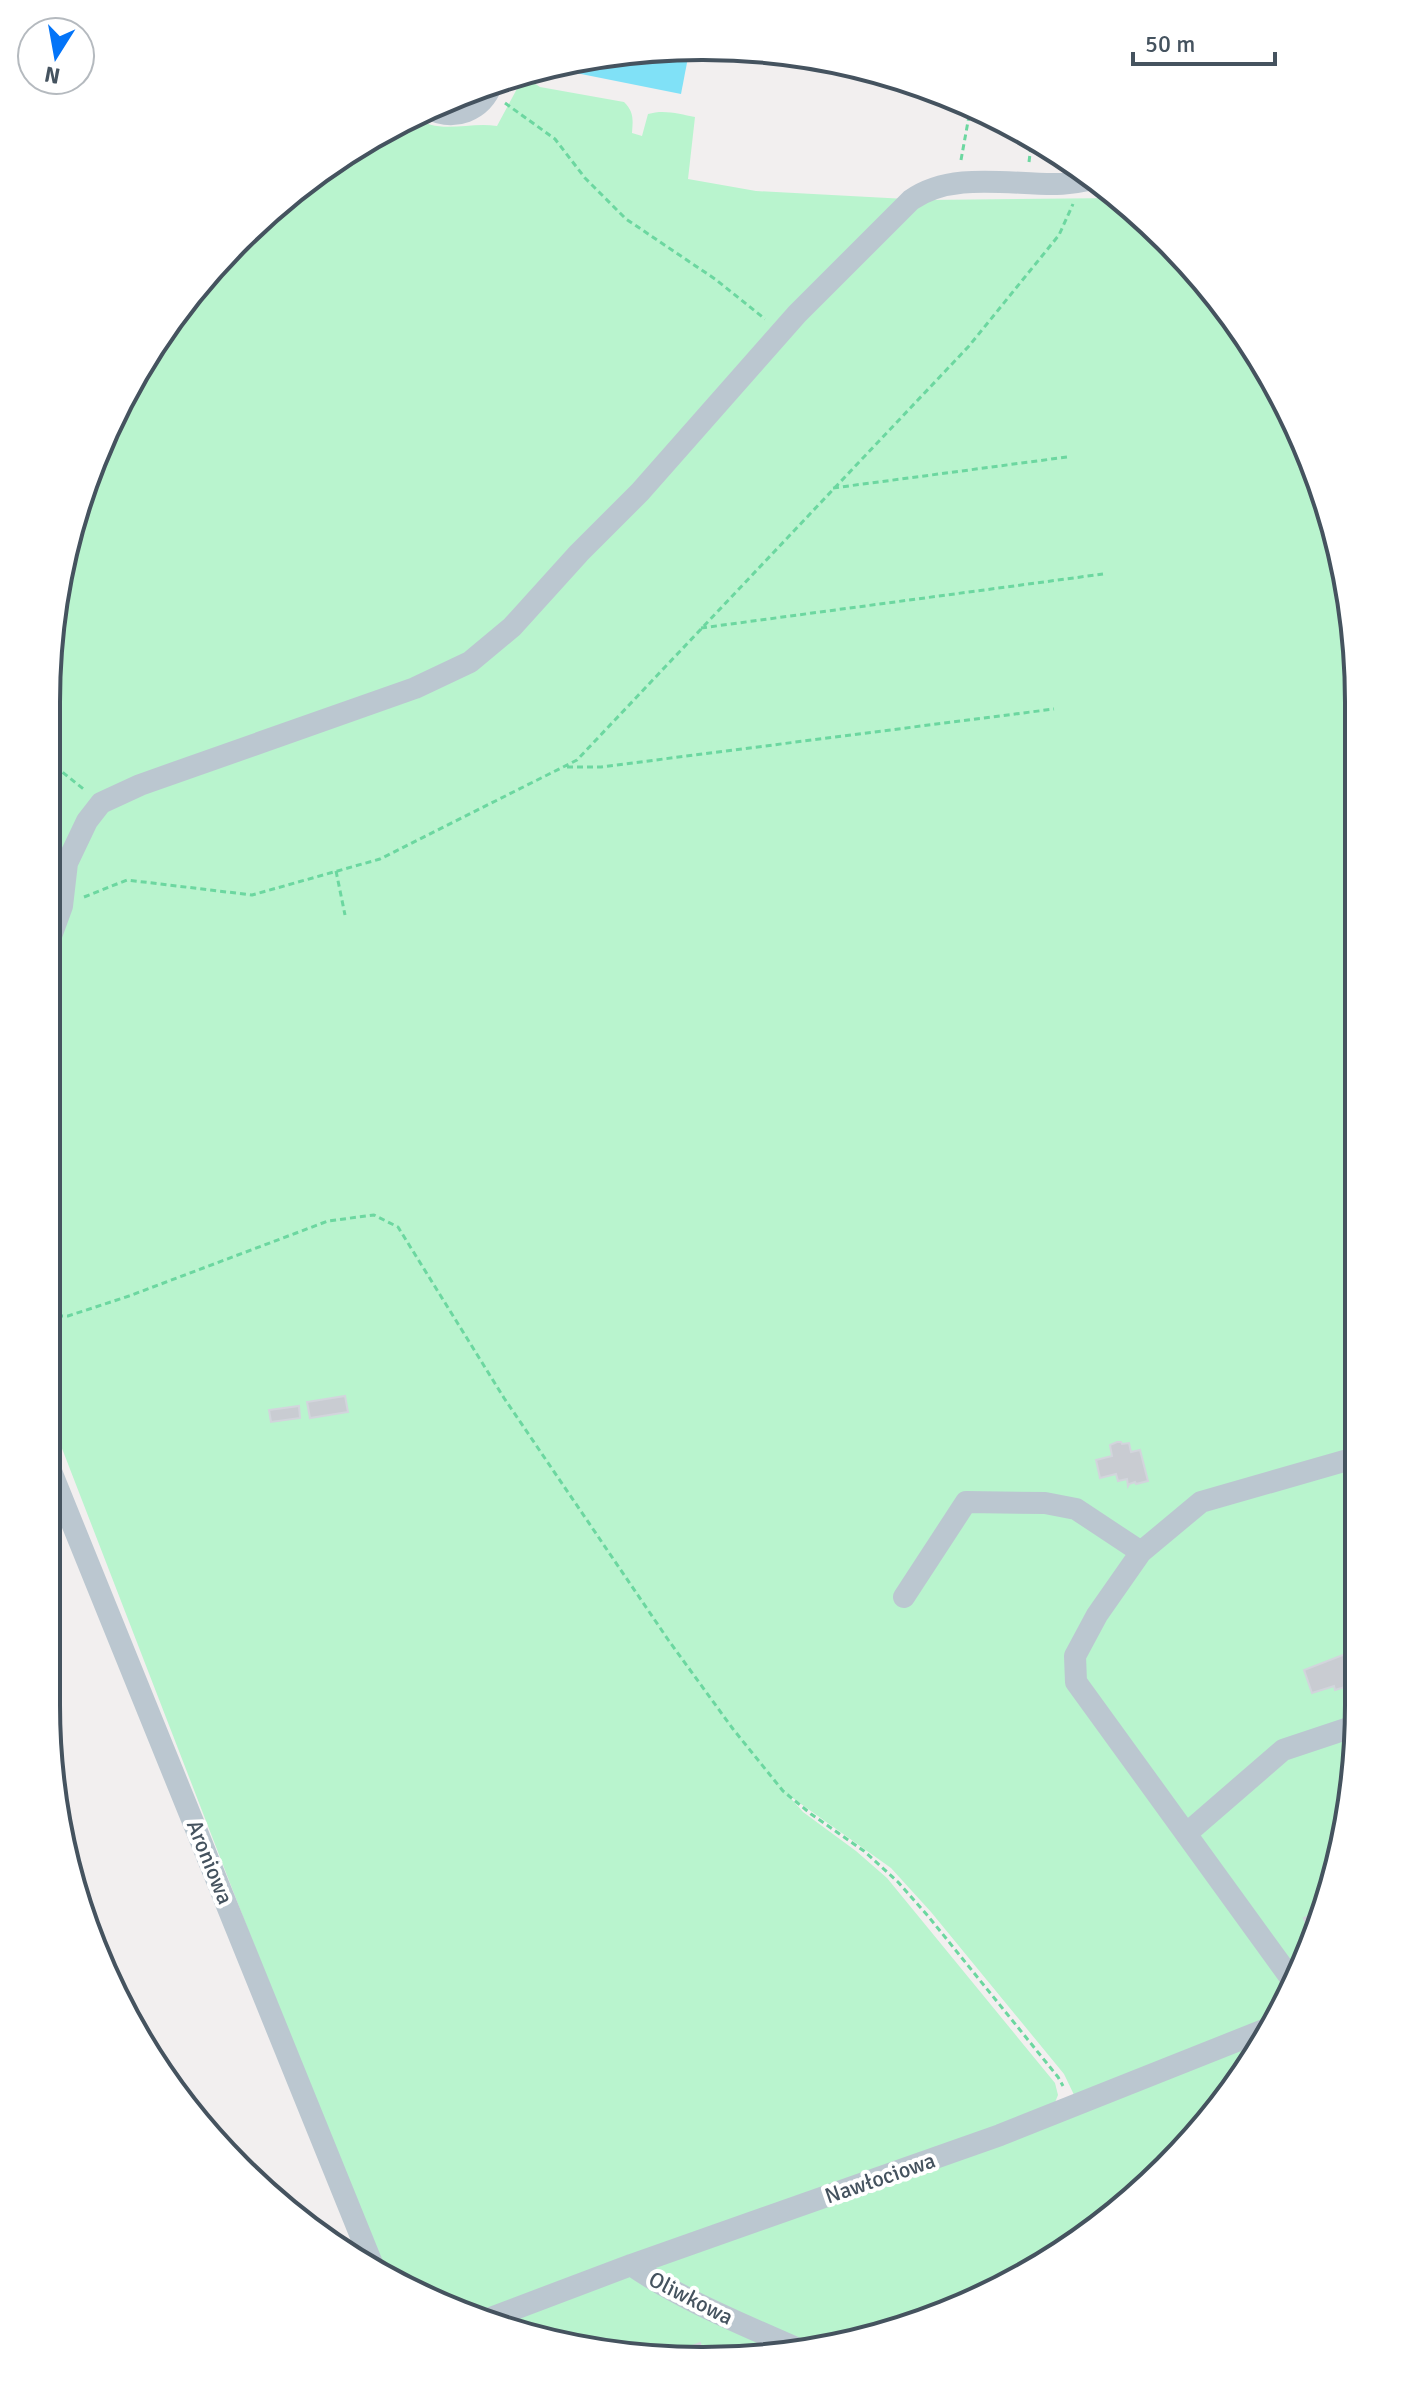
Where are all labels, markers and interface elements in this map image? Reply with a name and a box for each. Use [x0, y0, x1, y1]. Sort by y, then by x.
north arrow [16, 16, 96, 96]
scale bar [1133, 16, 1275, 66]
text: 50 m [1145, 29, 1195, 59]
text: N [42, 60, 62, 90]
street label: Aroniowa [181, 1816, 239, 1908]
street label: Nawłociowa [821, 2146, 939, 2210]
street label: Oliwkowa [644, 2265, 738, 2331]

